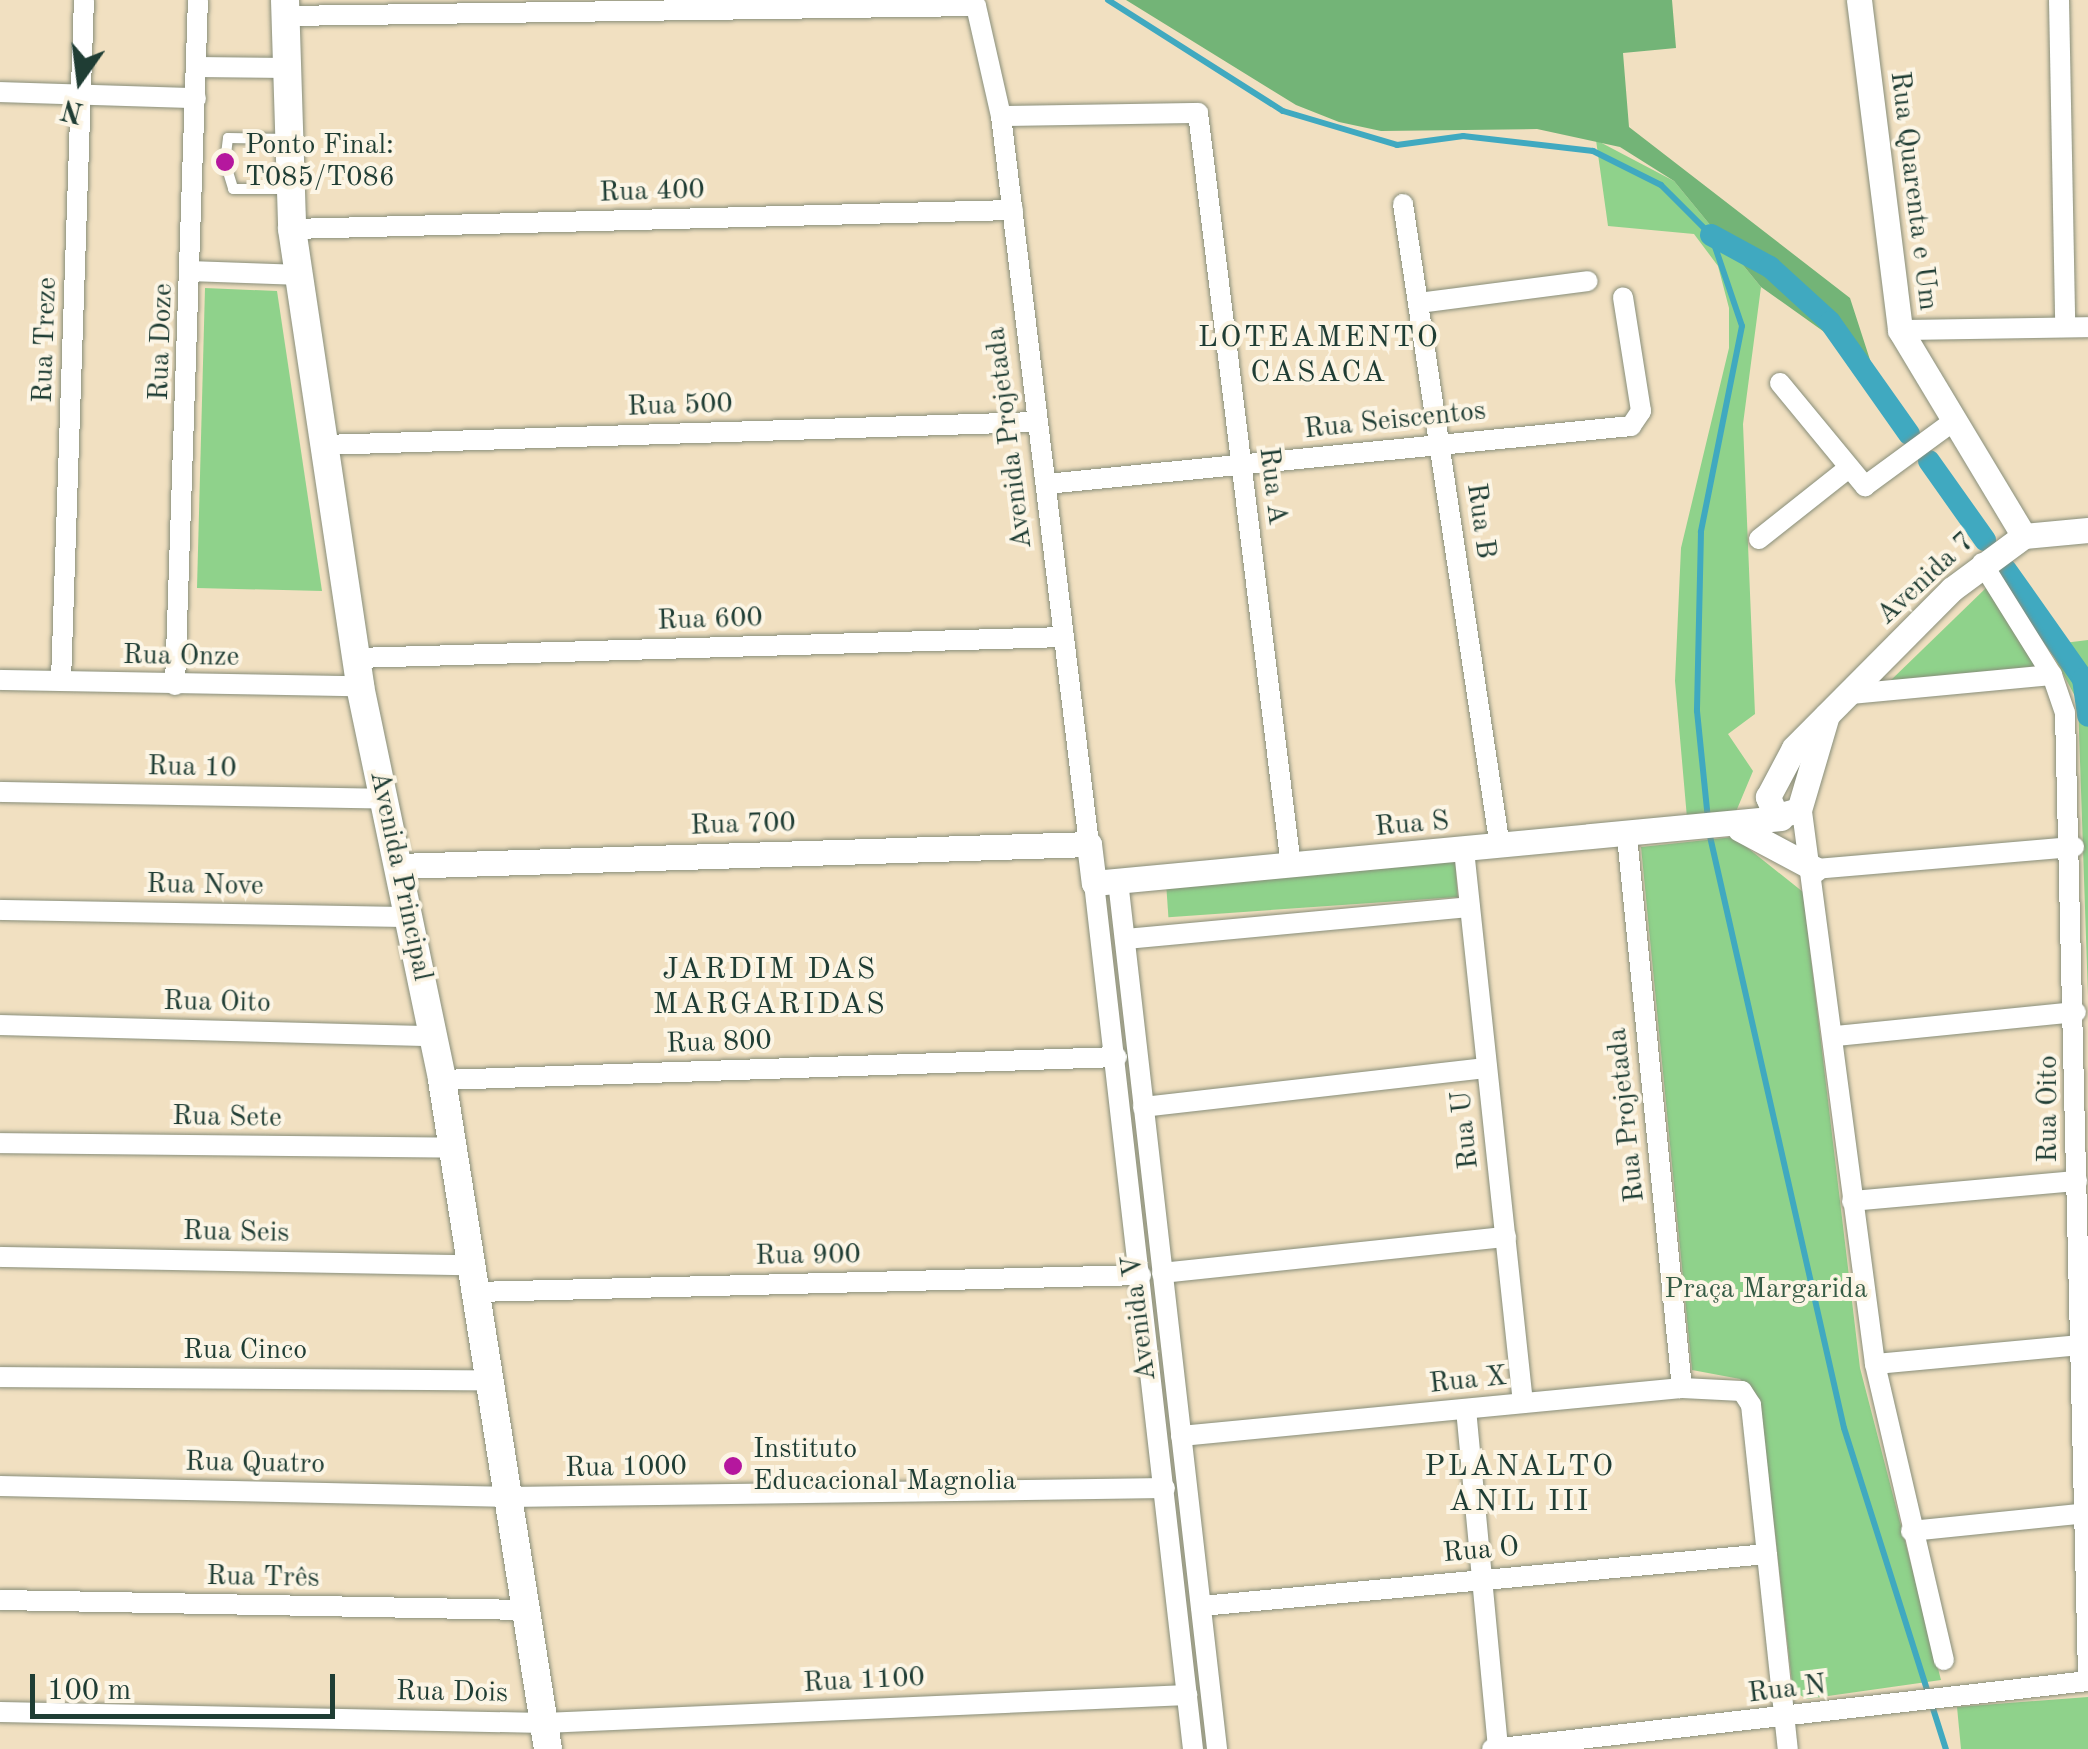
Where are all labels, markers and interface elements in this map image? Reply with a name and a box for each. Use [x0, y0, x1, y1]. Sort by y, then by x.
north arrow [30, 30, 130, 130]
street label: Rua Quarenta e Um [1882, 69, 1944, 313]
text: N [59, 93, 87, 125]
place label: Ponto Final: T085/T086 [245, 129, 395, 195]
marker: Ponto Final: T085/T086 [214, 151, 236, 173]
street label: Rua 400 [599, 173, 705, 211]
street label: Rua Treze [27, 276, 65, 404]
street label: Rua Doze [143, 283, 181, 401]
district label: LOTEAMENTO CASACA [1198, 320, 1440, 390]
street label: Avenida Projetada [980, 325, 1040, 551]
street label: Rua 500 [627, 387, 733, 425]
street label: Rua Seiscentos [1302, 395, 1488, 447]
street label: Rua A [1251, 445, 1293, 527]
street label: Rua B [1458, 481, 1502, 561]
street label: Avenida 7 [1870, 525, 1982, 633]
street label: Rua 600 [657, 601, 763, 639]
street label: Rua Onze [122, 639, 240, 675]
street label: Rua 10 [147, 750, 237, 786]
street label: Avenida Principal [361, 768, 439, 984]
street label: Rua S [1374, 805, 1450, 845]
street label: Rua 700 [690, 806, 796, 844]
street label: Rua Nove [146, 868, 264, 904]
district label: JARDIM DAS MARGARIDAS [653, 952, 887, 1022]
street label: Rua Oito [163, 985, 271, 1021]
street label: Rua 800 [666, 1024, 772, 1062]
street label: Rua Projetada [1601, 1026, 1653, 1204]
street label: Rua Oito [2032, 1055, 2066, 1163]
street label: Rua U [1445, 1089, 1487, 1171]
street label: Rua Sete [172, 1100, 282, 1136]
street label: Rua Seis [182, 1215, 290, 1251]
street label: Rua 900 [755, 1238, 861, 1274]
street label: Avenida V [1116, 1253, 1164, 1383]
park label: Praça Margarida [1664, 1273, 1868, 1307]
street label: Rua Cinco [183, 1334, 307, 1368]
street label: Rua X [1428, 1360, 1508, 1402]
place label: Instituto Educacional Magnolia [753, 1433, 1016, 1499]
street label: Rua Quatro [185, 1446, 325, 1482]
district label: PLANALTO ANIL III [1425, 1449, 1615, 1520]
street label: Rua 1000 [565, 1450, 687, 1486]
marker: Instituto Educacional Magnolia [722, 1455, 744, 1477]
street label: Rua O [1442, 1531, 1520, 1571]
street label: Rua Três [206, 1560, 320, 1596]
scale bar [35, 1654, 340, 1716]
street label: Rua 1100 [802, 1661, 926, 1701]
street label: Rua N [1746, 1669, 1828, 1711]
street label: Rua Dois [396, 1675, 508, 1711]
text: 100 m [47, 1676, 131, 1706]

